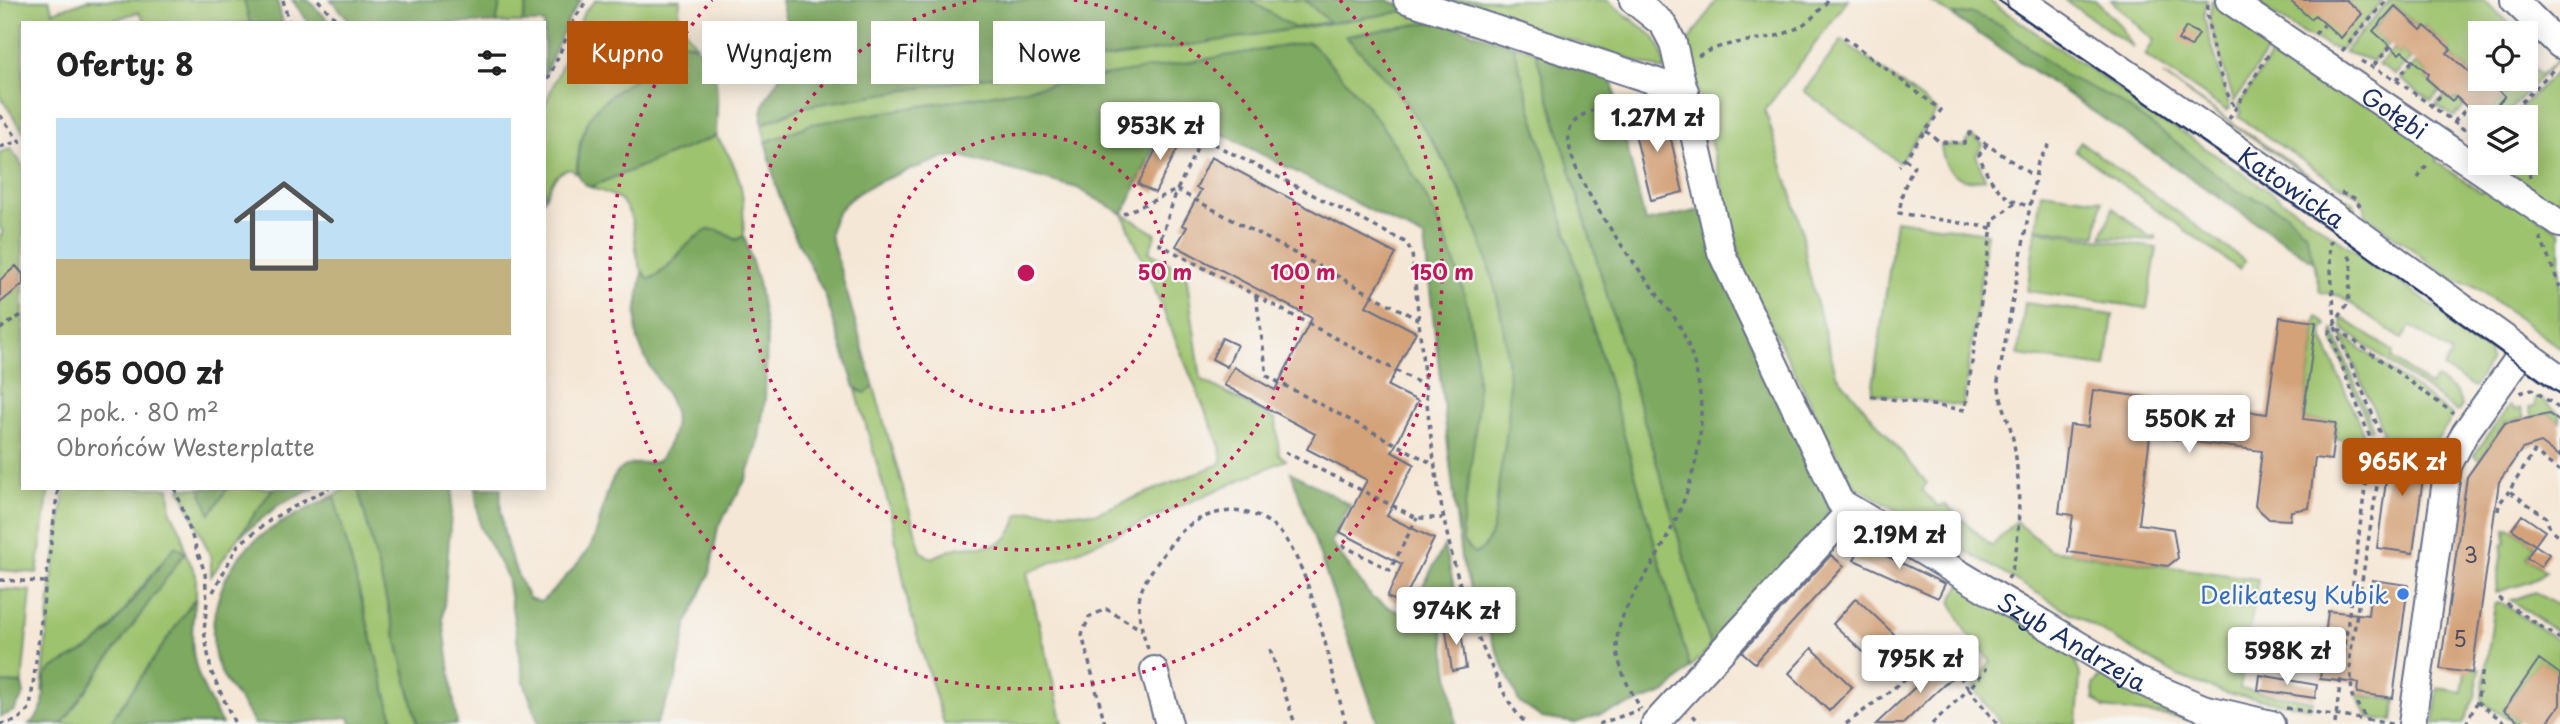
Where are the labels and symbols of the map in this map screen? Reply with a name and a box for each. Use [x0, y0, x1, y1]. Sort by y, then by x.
street label: Gołębi [2354, 77, 2435, 147]
pin: 1.27M zł [1585, 94, 1729, 154]
pin: 953K zł [1095, 102, 1225, 162]
street label: Katowicka [2231, 137, 2353, 236]
text: 50 m [1138, 255, 1192, 287]
text: 100 m [1270, 255, 1336, 287]
text: 150 m [1410, 255, 1474, 287]
centre of rings [1014, 261, 1038, 285]
pin: 550K zł [2124, 396, 2254, 455]
pin: 965K zł [2337, 438, 2467, 498]
pin: 2.19M zł [1827, 512, 1971, 571]
house number: 3 [2464, 538, 2478, 570]
place label: Delikatesy Kubik [2200, 576, 2389, 612]
street label: Szyb Andrzeja [1991, 583, 2152, 700]
marker: Delikatesy Kubik [2395, 586, 2411, 602]
pin: 974K zł [1391, 588, 1521, 647]
house number: 5 [2453, 622, 2467, 654]
pin: 598K zł [2222, 628, 2352, 687]
pin: 795K zł [1855, 636, 1985, 695]

